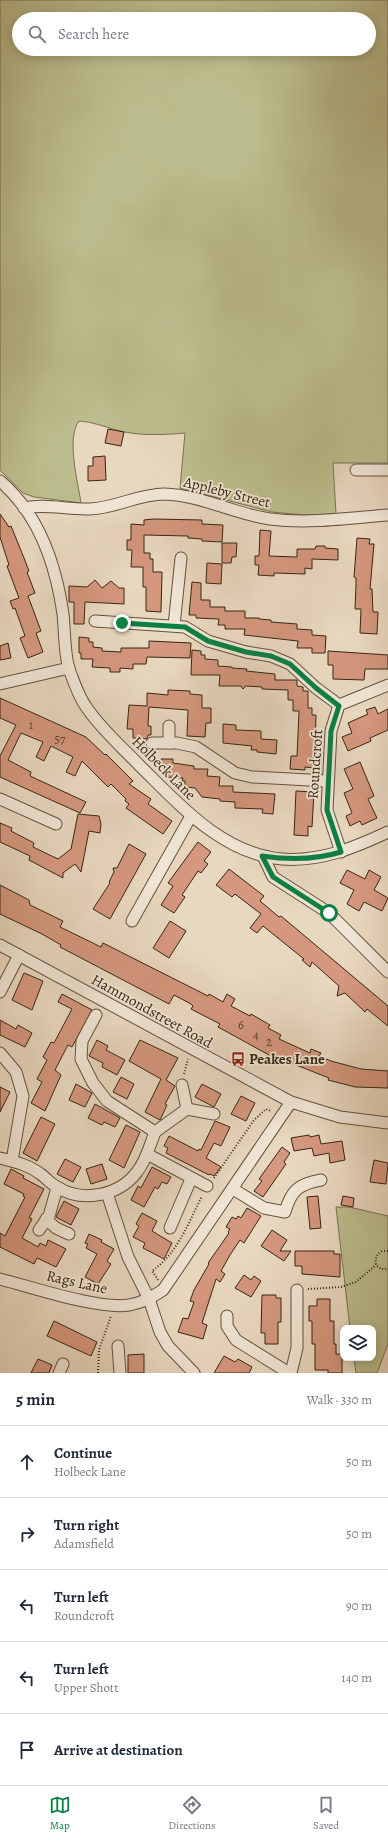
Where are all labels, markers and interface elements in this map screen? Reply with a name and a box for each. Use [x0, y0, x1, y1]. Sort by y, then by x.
search box [12, 12, 376, 56]
icon: search [26, 23, 48, 45]
text: Search here [58, 24, 129, 44]
street label: Appleby Street [181, 471, 272, 512]
route end [113, 614, 131, 632]
house number: 1 [29, 716, 34, 733]
street label: Roundcroft [303, 728, 327, 799]
house number: 57 [54, 730, 66, 747]
street label: Holbeck Lane [128, 732, 201, 805]
route start [320, 904, 338, 922]
street label: Hammondstreet Road [88, 969, 217, 1053]
house number: 6 [238, 1016, 244, 1033]
house number: 4 [253, 1026, 259, 1043]
house number: 2 [266, 1033, 272, 1050]
place label: Peakes Lane [249, 1049, 325, 1069]
bus stop icon: Peakes Lane [230, 1051, 246, 1067]
street label: Rags Lane [45, 1265, 110, 1299]
map controls [340, 1325, 376, 1361]
button: layers [340, 1325, 376, 1361]
text: 5 min [16, 1388, 55, 1411]
text: Walk · 330 m [306, 1391, 372, 1408]
text: Continue [54, 1443, 112, 1463]
icon: ahead [16, 1451, 38, 1473]
text: 50 m [346, 1453, 372, 1470]
text: Holbeck Lane [54, 1463, 126, 1480]
text: Turn right [54, 1515, 119, 1535]
icon: right [16, 1523, 38, 1545]
text: 50 m [346, 1525, 372, 1542]
text: Adamsfield [54, 1535, 114, 1552]
text: Turn left [54, 1587, 109, 1607]
icon: left [16, 1595, 38, 1617]
text: 90 m [346, 1597, 372, 1614]
text: Roundcroft [54, 1607, 114, 1624]
text: Turn left [54, 1659, 109, 1679]
icon: left [16, 1667, 38, 1689]
text: 140 m [341, 1669, 372, 1686]
text: Upper Shott [54, 1679, 118, 1696]
icon: arrive [16, 1739, 38, 1761]
text: Arrive at destination [54, 1740, 183, 1760]
tab: Map [49, 1794, 71, 1833]
tab: Directions [168, 1794, 216, 1833]
tab: Saved [313, 1794, 339, 1833]

